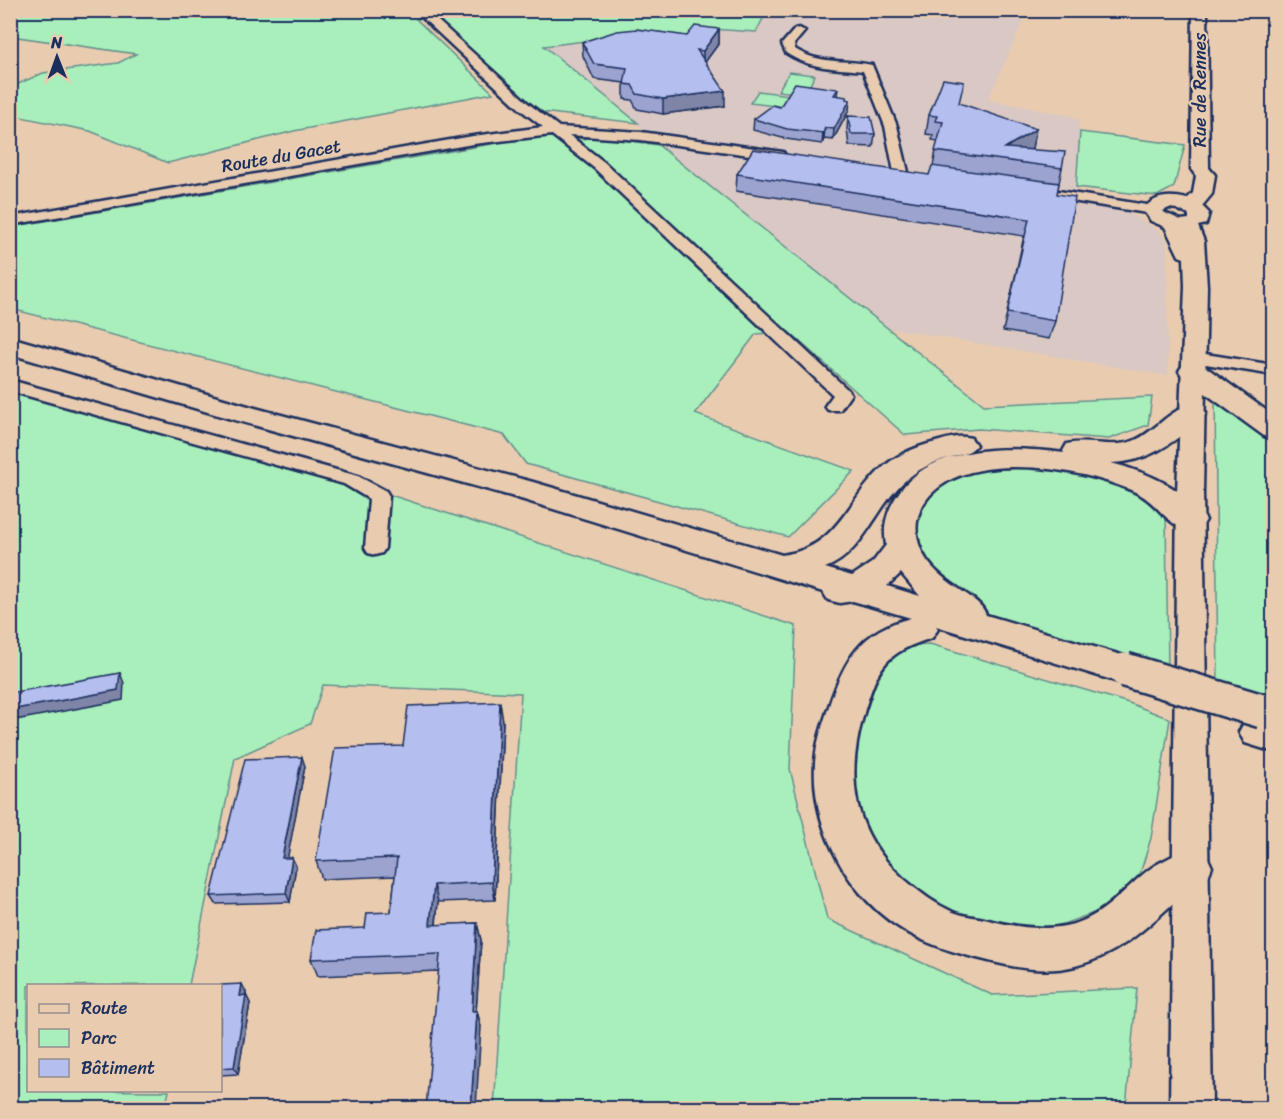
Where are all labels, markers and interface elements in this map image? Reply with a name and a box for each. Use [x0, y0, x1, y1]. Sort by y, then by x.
north arrow [27, 27, 87, 87]
text: N [50, 28, 63, 57]
street label: Rue de Rennes [1184, 32, 1216, 147]
street label: Route du Gacet [219, 130, 343, 182]
legend [27, 984, 222, 1092]
text: Route [81, 992, 128, 1024]
text: Parc [81, 1022, 117, 1054]
text: Bâtiment [81, 1052, 155, 1084]

